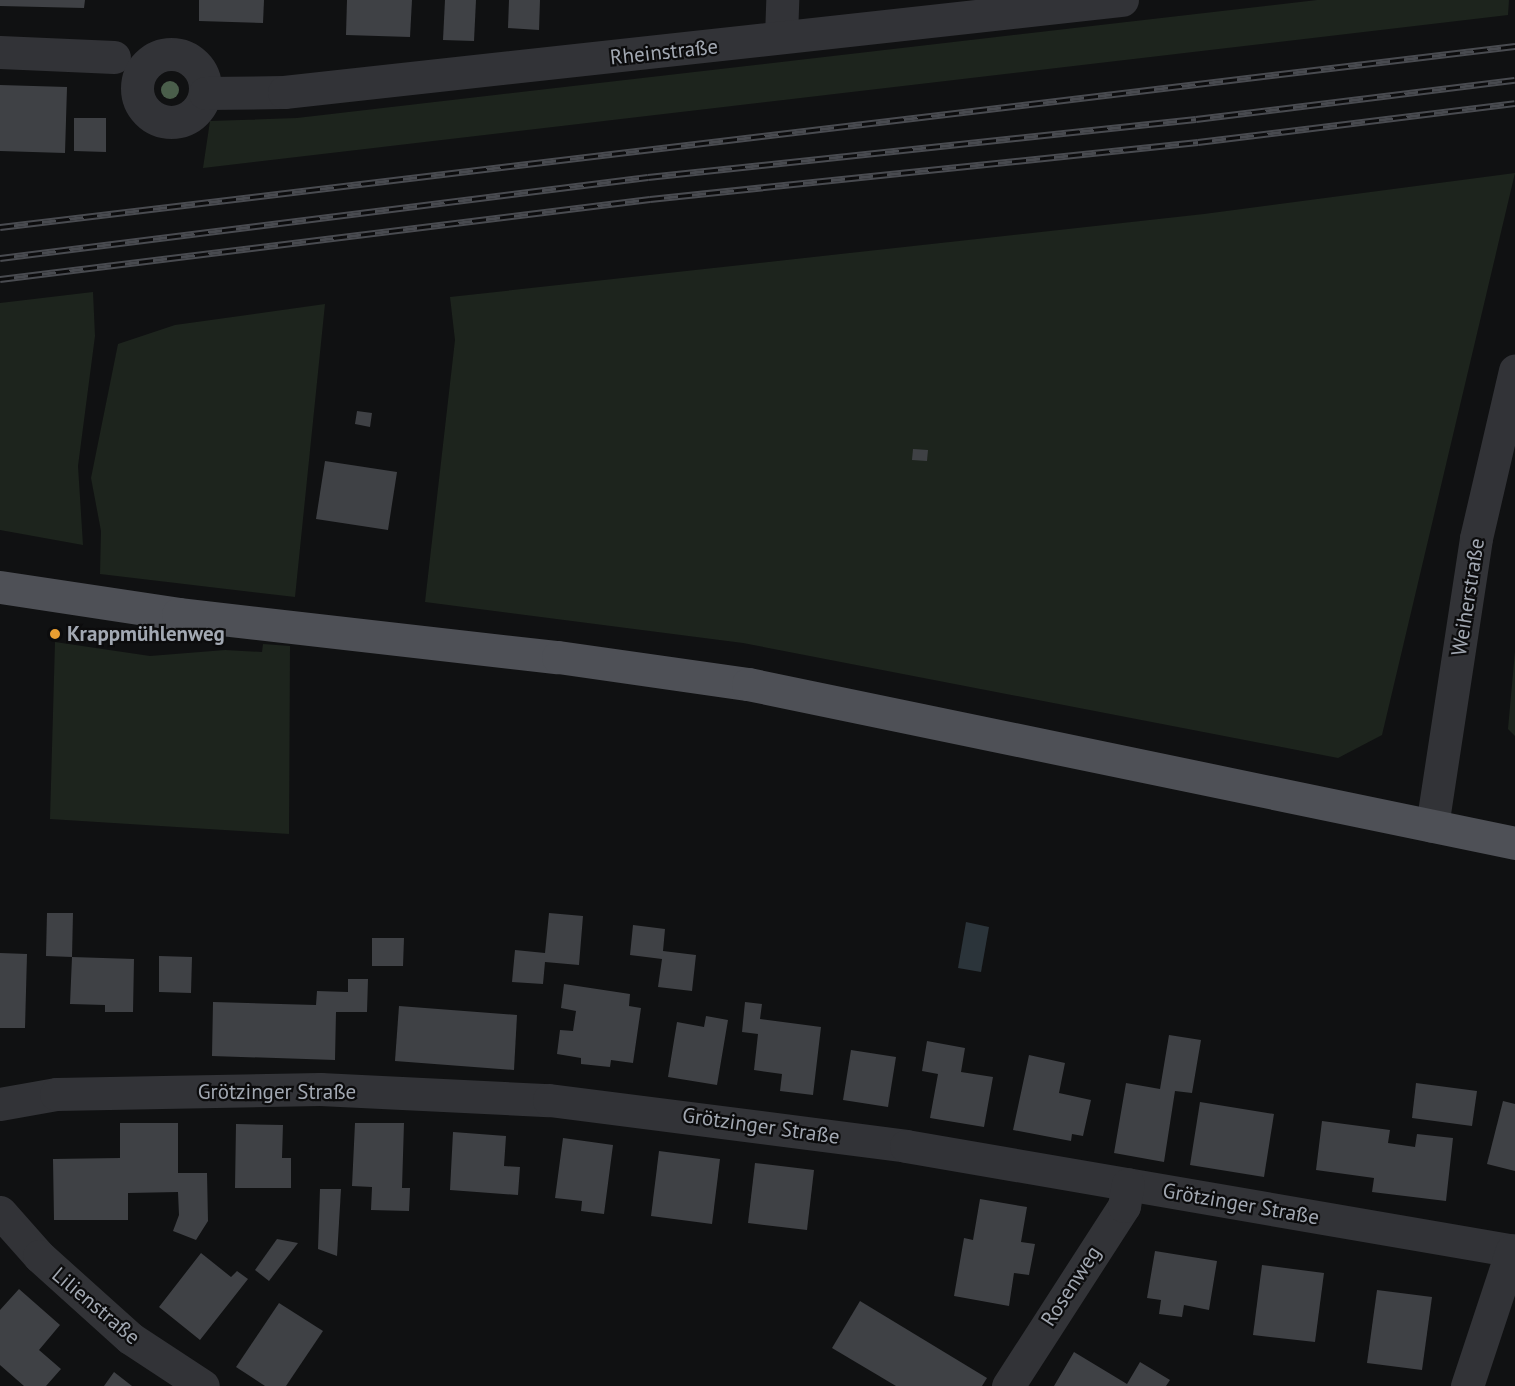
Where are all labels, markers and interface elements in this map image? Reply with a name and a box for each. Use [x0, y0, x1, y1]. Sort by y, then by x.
street label: Rheinstraße [609, 34, 719, 70]
street label: Weiherstraße [1446, 536, 1490, 658]
place label: Krappmühlenweg [67, 621, 225, 647]
marker: Krappmühlenweg [48, 627, 62, 641]
street label: Grötzinger Straße [198, 1079, 356, 1105]
street label: Grötzinger Straße [681, 1102, 841, 1150]
street label: Grötzinger Straße [1161, 1178, 1321, 1230]
street label: Rosenweg [1036, 1241, 1106, 1331]
street label: Lilienstraße [47, 1262, 145, 1350]

